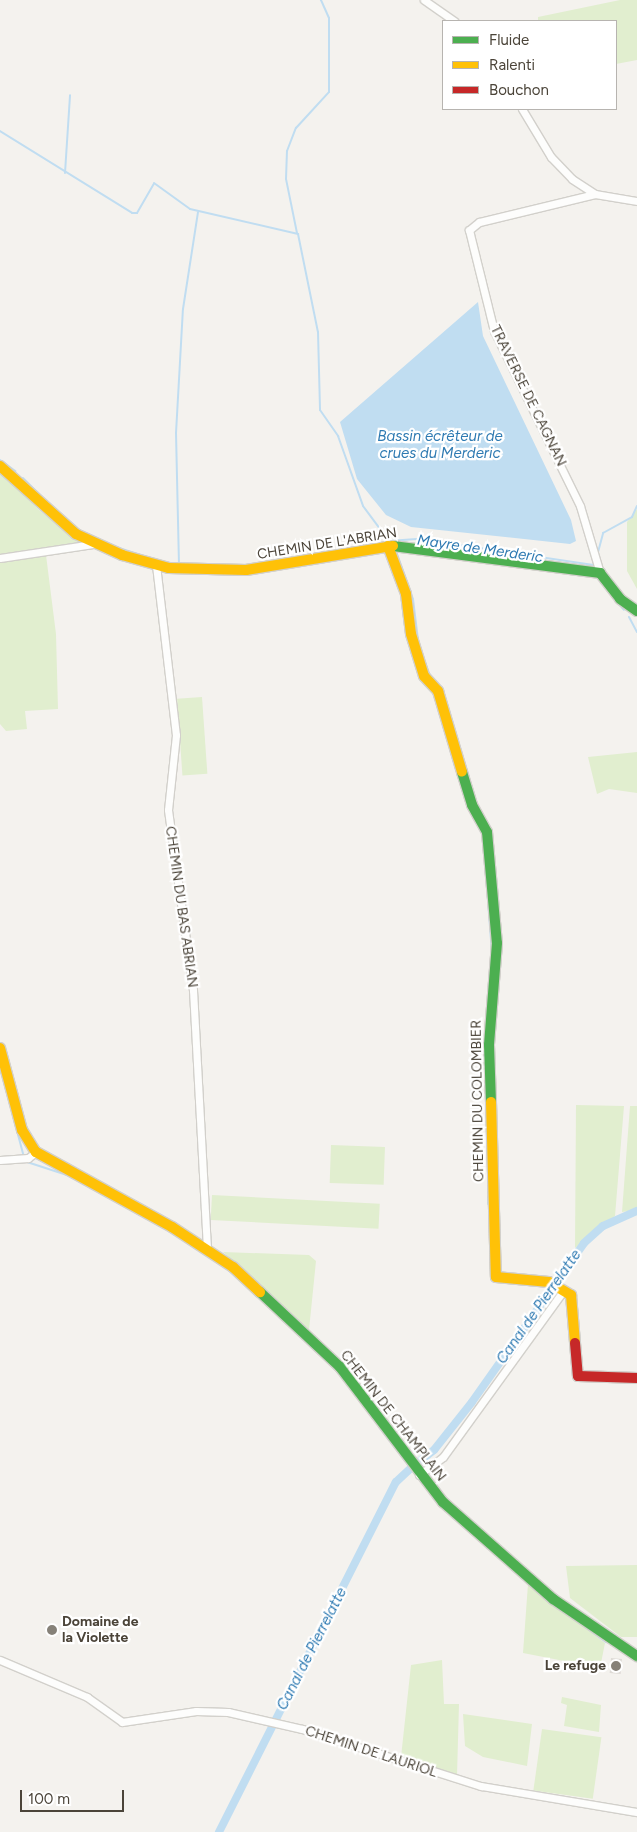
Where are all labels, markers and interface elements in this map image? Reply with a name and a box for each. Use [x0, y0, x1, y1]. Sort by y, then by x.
legend [442, 20, 617, 110]
text: Fluide [489, 31, 529, 49]
text: Ralenti [489, 56, 535, 74]
text: Bouchon [489, 81, 549, 99]
street label: TRAVERSE DE CAGNAN [487, 323, 569, 469]
water label: Bassin écrêteur de crues du Merderic [377, 427, 503, 462]
street label: CHEMIN DE L'ABRIAN [256, 525, 398, 563]
water label: Mayre de Merderic [416, 531, 544, 567]
street label: CHEMIN DU BAS ABRIAN [161, 825, 201, 989]
street label: CHEMIN DU COLOMBIER [468, 1020, 488, 1182]
water label: Canal de Pierrelatte [493, 1246, 585, 1368]
street label: CHEMIN DE CHAMPLAIN [337, 1347, 449, 1485]
water label: Canal de Pierrelatte [273, 1585, 351, 1713]
place label: Domaine de la Violette [62, 1614, 138, 1646]
marker: Domaine de la Violette [46, 1624, 58, 1636]
place label: Le refuge [545, 1658, 606, 1674]
marker: Le refuge [610, 1660, 622, 1672]
street label: CHEMIN DE LAURIOL [303, 1723, 439, 1781]
scale bar [22, 1780, 126, 1812]
text: 100 m [28, 1790, 70, 1808]

